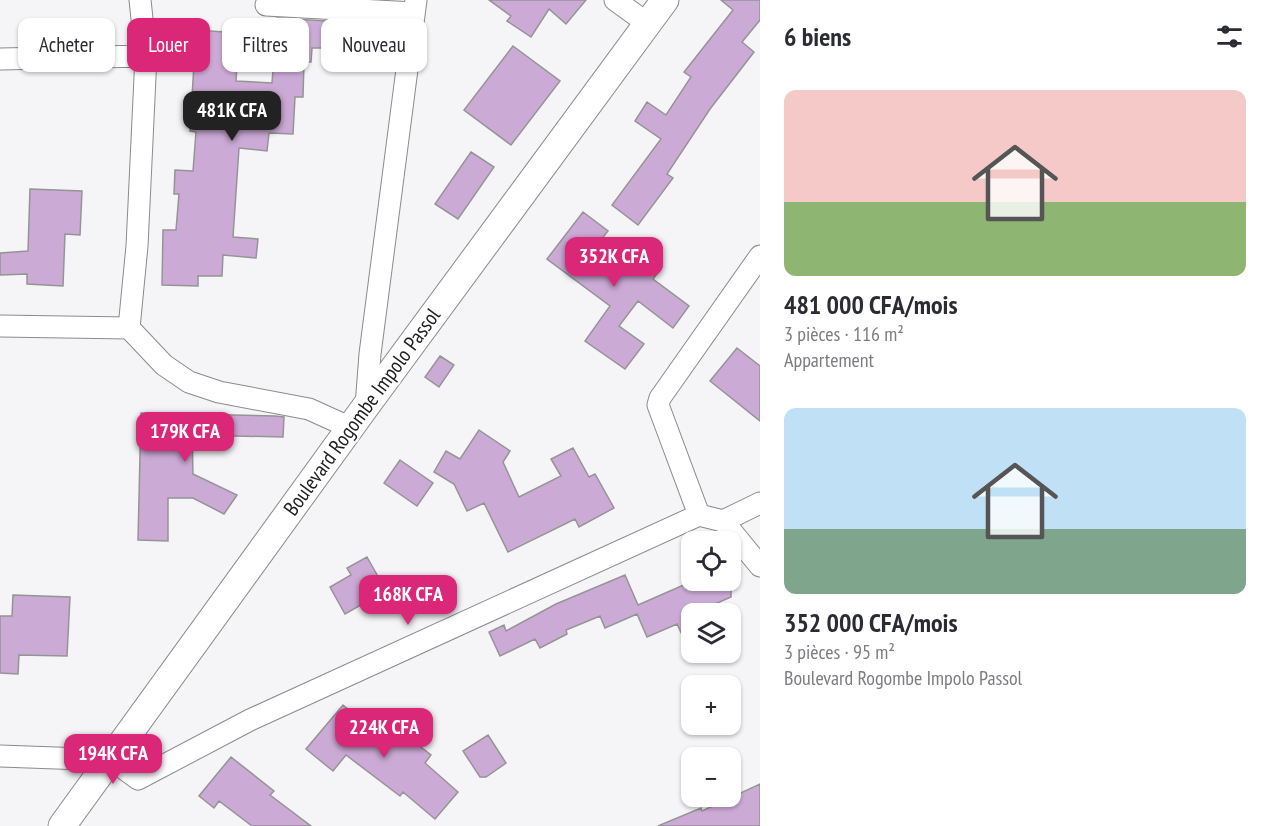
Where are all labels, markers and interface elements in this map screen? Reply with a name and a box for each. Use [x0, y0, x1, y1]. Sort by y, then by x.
chip: Acheter [18, 18, 115, 72]
chip: Louer [127, 18, 210, 72]
chip: Filtres [222, 18, 309, 72]
chip: Nouveau [321, 18, 427, 72]
text: 6 biens [784, 20, 851, 53]
icon: filters [1213, 20, 1246, 53]
pin: 481K CFA [170, 91, 294, 142]
text: 481K CFA [197, 97, 267, 123]
icon: home [961, 129, 1069, 237]
pin: 352K CFA [552, 237, 676, 288]
text: 352K CFA [579, 243, 649, 269]
text: 481 000 CFA/mois [784, 288, 958, 321]
street label: Boulevard Rogombe Impolo Passol [277, 302, 446, 521]
text: 3 pièces · 116 m² [784, 321, 904, 347]
text: Appartement [784, 347, 874, 373]
pin: 179K CFA [123, 412, 247, 463]
text: 179K CFA [150, 418, 220, 444]
icon: home [961, 447, 1069, 555]
map controls [681, 531, 741, 807]
button: locate [681, 531, 741, 591]
pin: 168K CFA [346, 575, 470, 626]
text: 168K CFA [373, 581, 443, 607]
button: layers [681, 603, 741, 663]
text: 352 000 CFA/mois [784, 606, 958, 639]
text: 3 pièces · 95 m² [784, 639, 895, 665]
text: Boulevard Rogombe Impolo Passol [784, 665, 1022, 691]
button: + [681, 675, 741, 735]
pin: 224K CFA [322, 708, 446, 759]
text: 224K CFA [349, 714, 419, 740]
pin: 194K CFA [51, 734, 175, 785]
text: 194K CFA [78, 740, 148, 766]
button: − [681, 747, 741, 807]

